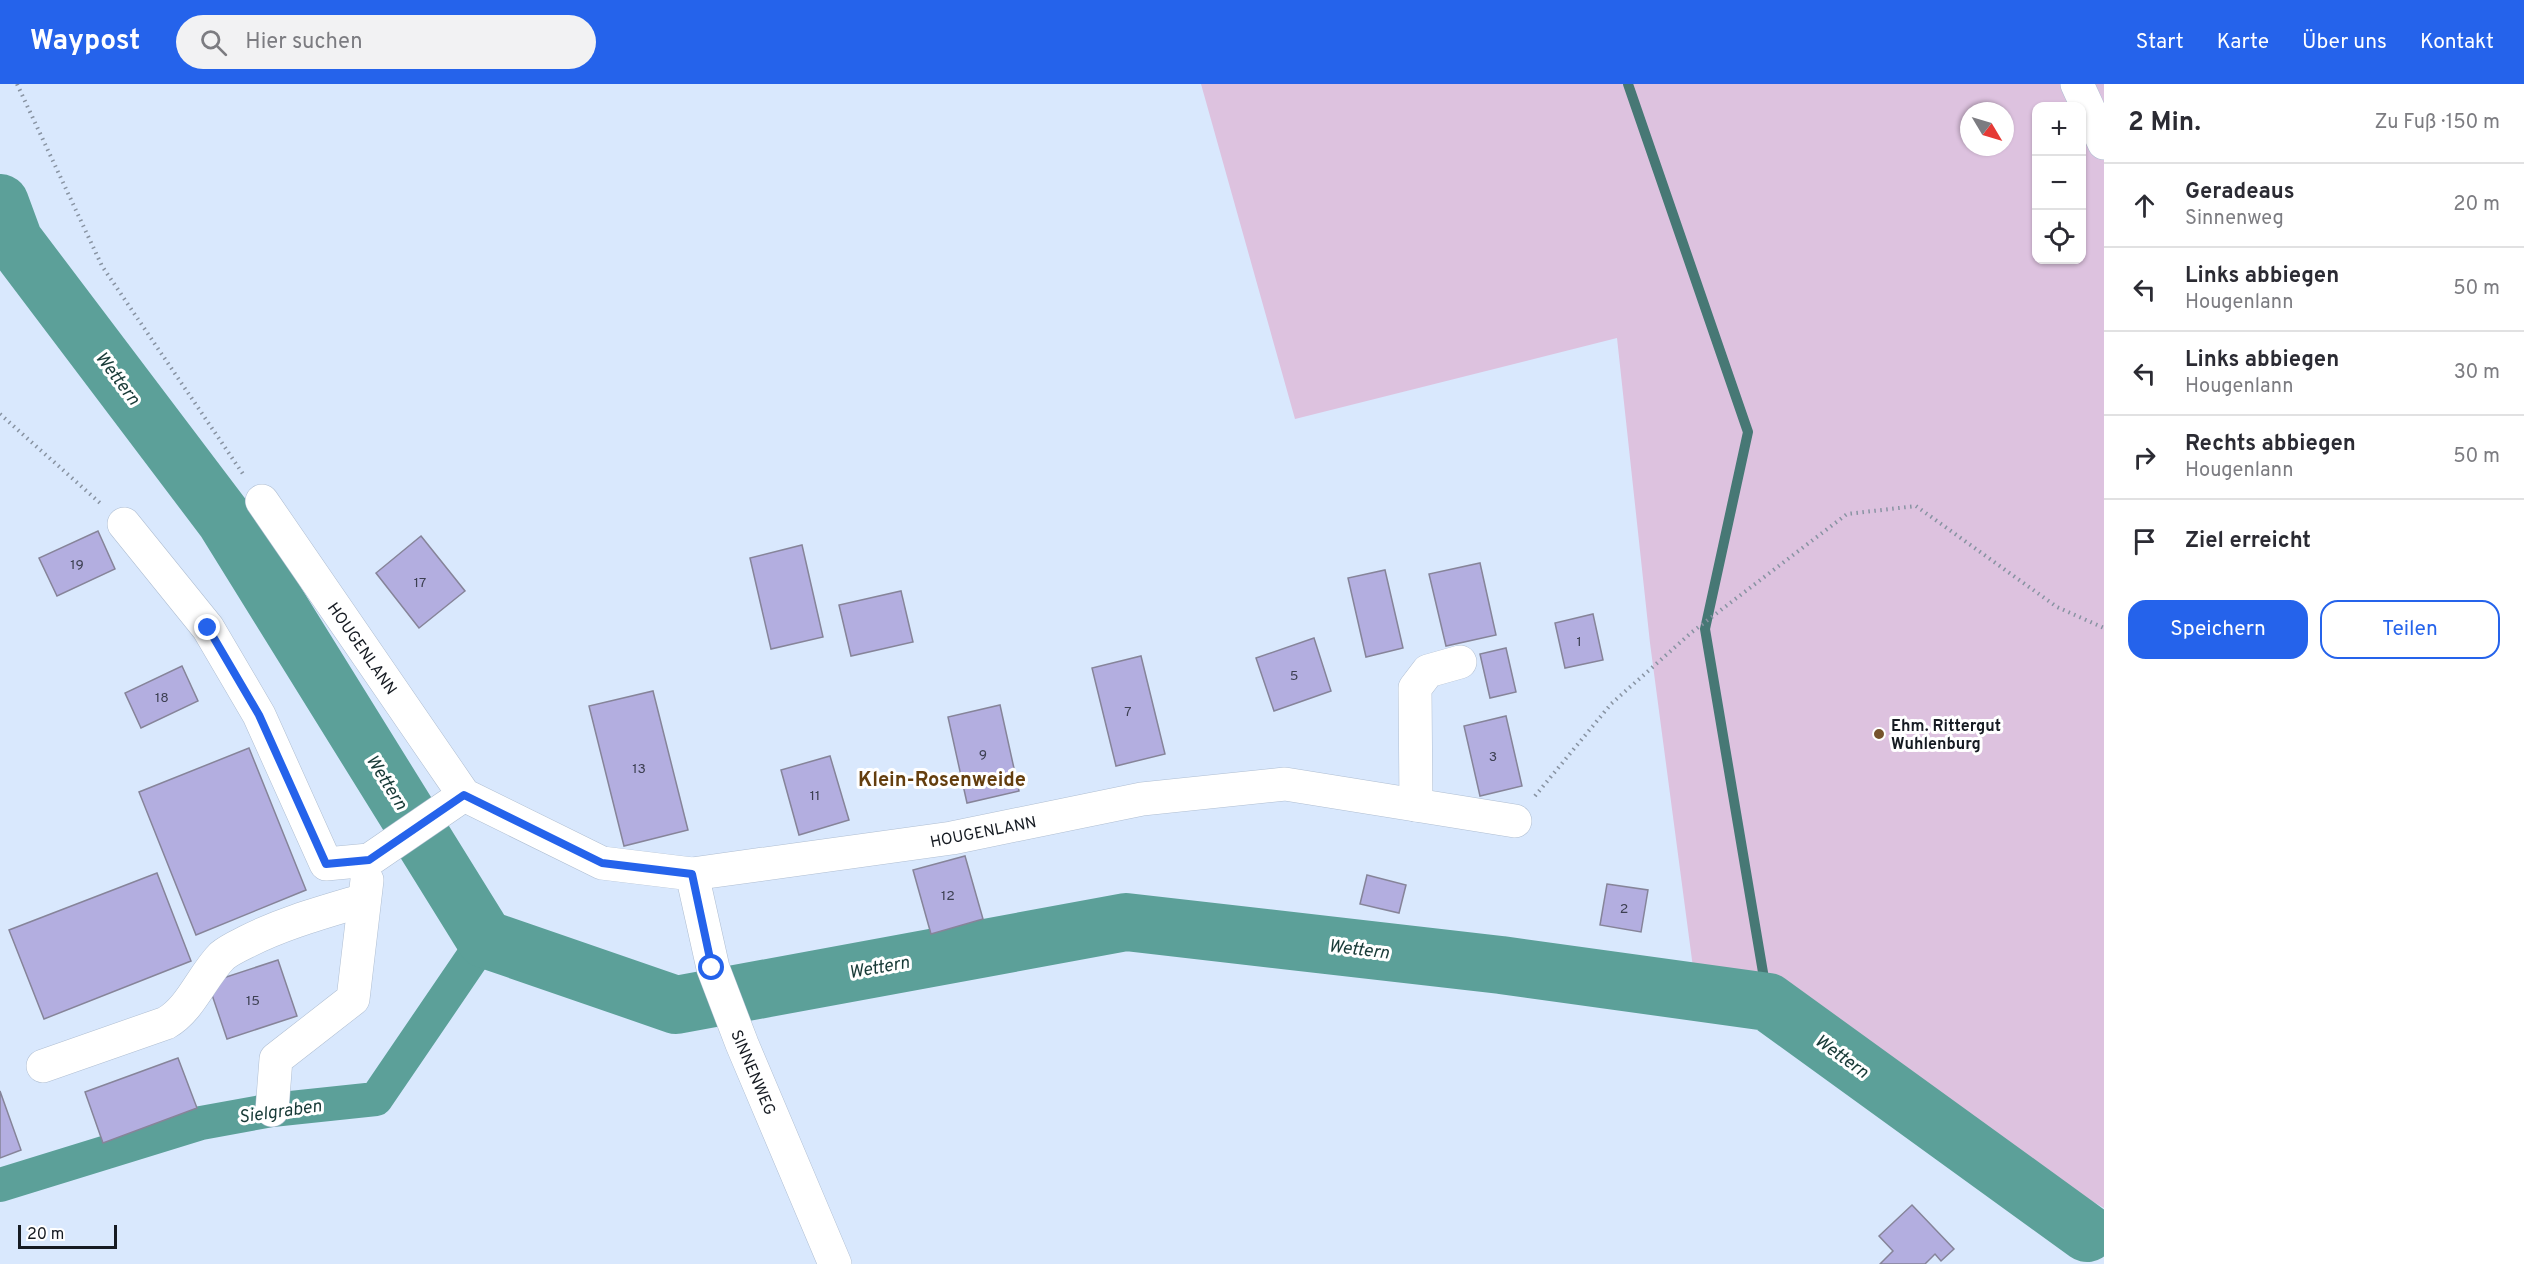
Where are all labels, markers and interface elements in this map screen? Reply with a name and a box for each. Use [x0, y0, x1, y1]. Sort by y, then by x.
search box [176, 15, 596, 69]
text: Waypost [30, 24, 140, 60]
icon: search [197, 26, 230, 59]
text: Hier suchen [245, 29, 363, 56]
text: Start [2136, 29, 2184, 56]
text: Karte [2217, 29, 2269, 56]
text: Über uns [2302, 29, 2387, 56]
text: Kontakt [2420, 29, 2494, 56]
north arrow [1960, 102, 2014, 156]
map controls [2032, 102, 2086, 264]
button: + [2032, 102, 2086, 156]
text: 2 Min. [2128, 107, 2201, 140]
text: Zu Fuß · 150 m [2374, 110, 2500, 136]
button: − [2032, 156, 2086, 210]
text: Geradeaus [2185, 179, 2295, 206]
icon: ahead [2128, 189, 2161, 222]
text: 20 m [2453, 192, 2500, 218]
text: Sinnenweg [2185, 206, 2284, 232]
button: locate [2032, 210, 2086, 264]
text: Links abbiegen [2185, 263, 2339, 290]
icon: left [2128, 273, 2161, 306]
text: 50 m [2453, 276, 2500, 302]
text: Hougenlann [2185, 290, 2294, 316]
text: Links abbiegen [2185, 347, 2339, 374]
water label: Wettern [89, 348, 144, 410]
icon: left [2128, 357, 2161, 390]
text: 30 m [2454, 360, 2500, 386]
text: Hougenlann [2185, 374, 2294, 400]
text: Rechts abbiegen [2185, 431, 2356, 458]
icon: right [2128, 441, 2161, 474]
text: 50 m [2453, 444, 2500, 470]
text: Hougenlann [2185, 458, 2294, 484]
icon: arrive [2128, 525, 2161, 558]
text: Ziel erreicht [2185, 528, 2311, 555]
house number: 19 [70, 557, 84, 574]
house number: 17 [414, 575, 426, 592]
street label: HOUGENLANN [322, 599, 401, 699]
button: Speichern [2128, 600, 2308, 659]
button: Teilen [2320, 600, 2500, 659]
route end [194, 614, 220, 640]
house number: 1 [1576, 634, 1582, 651]
house number: 5 [1290, 668, 1298, 685]
house number: 18 [155, 690, 169, 707]
house number: 7 [1124, 704, 1132, 721]
place label: Ehm. Rittergut Wuhlenburg [1891, 717, 2001, 755]
marker: Ehm. Rittergut Wuhlenburg [1872, 727, 1886, 741]
house number: 9 [979, 747, 987, 764]
house number: 3 [1489, 749, 1497, 766]
water label: Wettern [360, 751, 412, 815]
house number: 13 [632, 761, 646, 778]
district label: Klein-Rosenweide [858, 768, 1026, 794]
house number: 11 [810, 788, 820, 805]
street label: HOUGENLANN [928, 813, 1038, 853]
house number: 12 [941, 888, 955, 905]
house number: 2 [1620, 901, 1628, 918]
water label: Wettern [1327, 935, 1391, 966]
water label: Wettern [847, 952, 912, 985]
route start [698, 954, 724, 980]
house number: 15 [246, 993, 260, 1010]
street label: SINNENWEG [725, 1027, 779, 1118]
water label: Wettern [1810, 1030, 1873, 1085]
water label: Sielgraben [237, 1095, 323, 1130]
scale bar [18, 1222, 117, 1250]
text: 20 m [27, 1225, 64, 1245]

